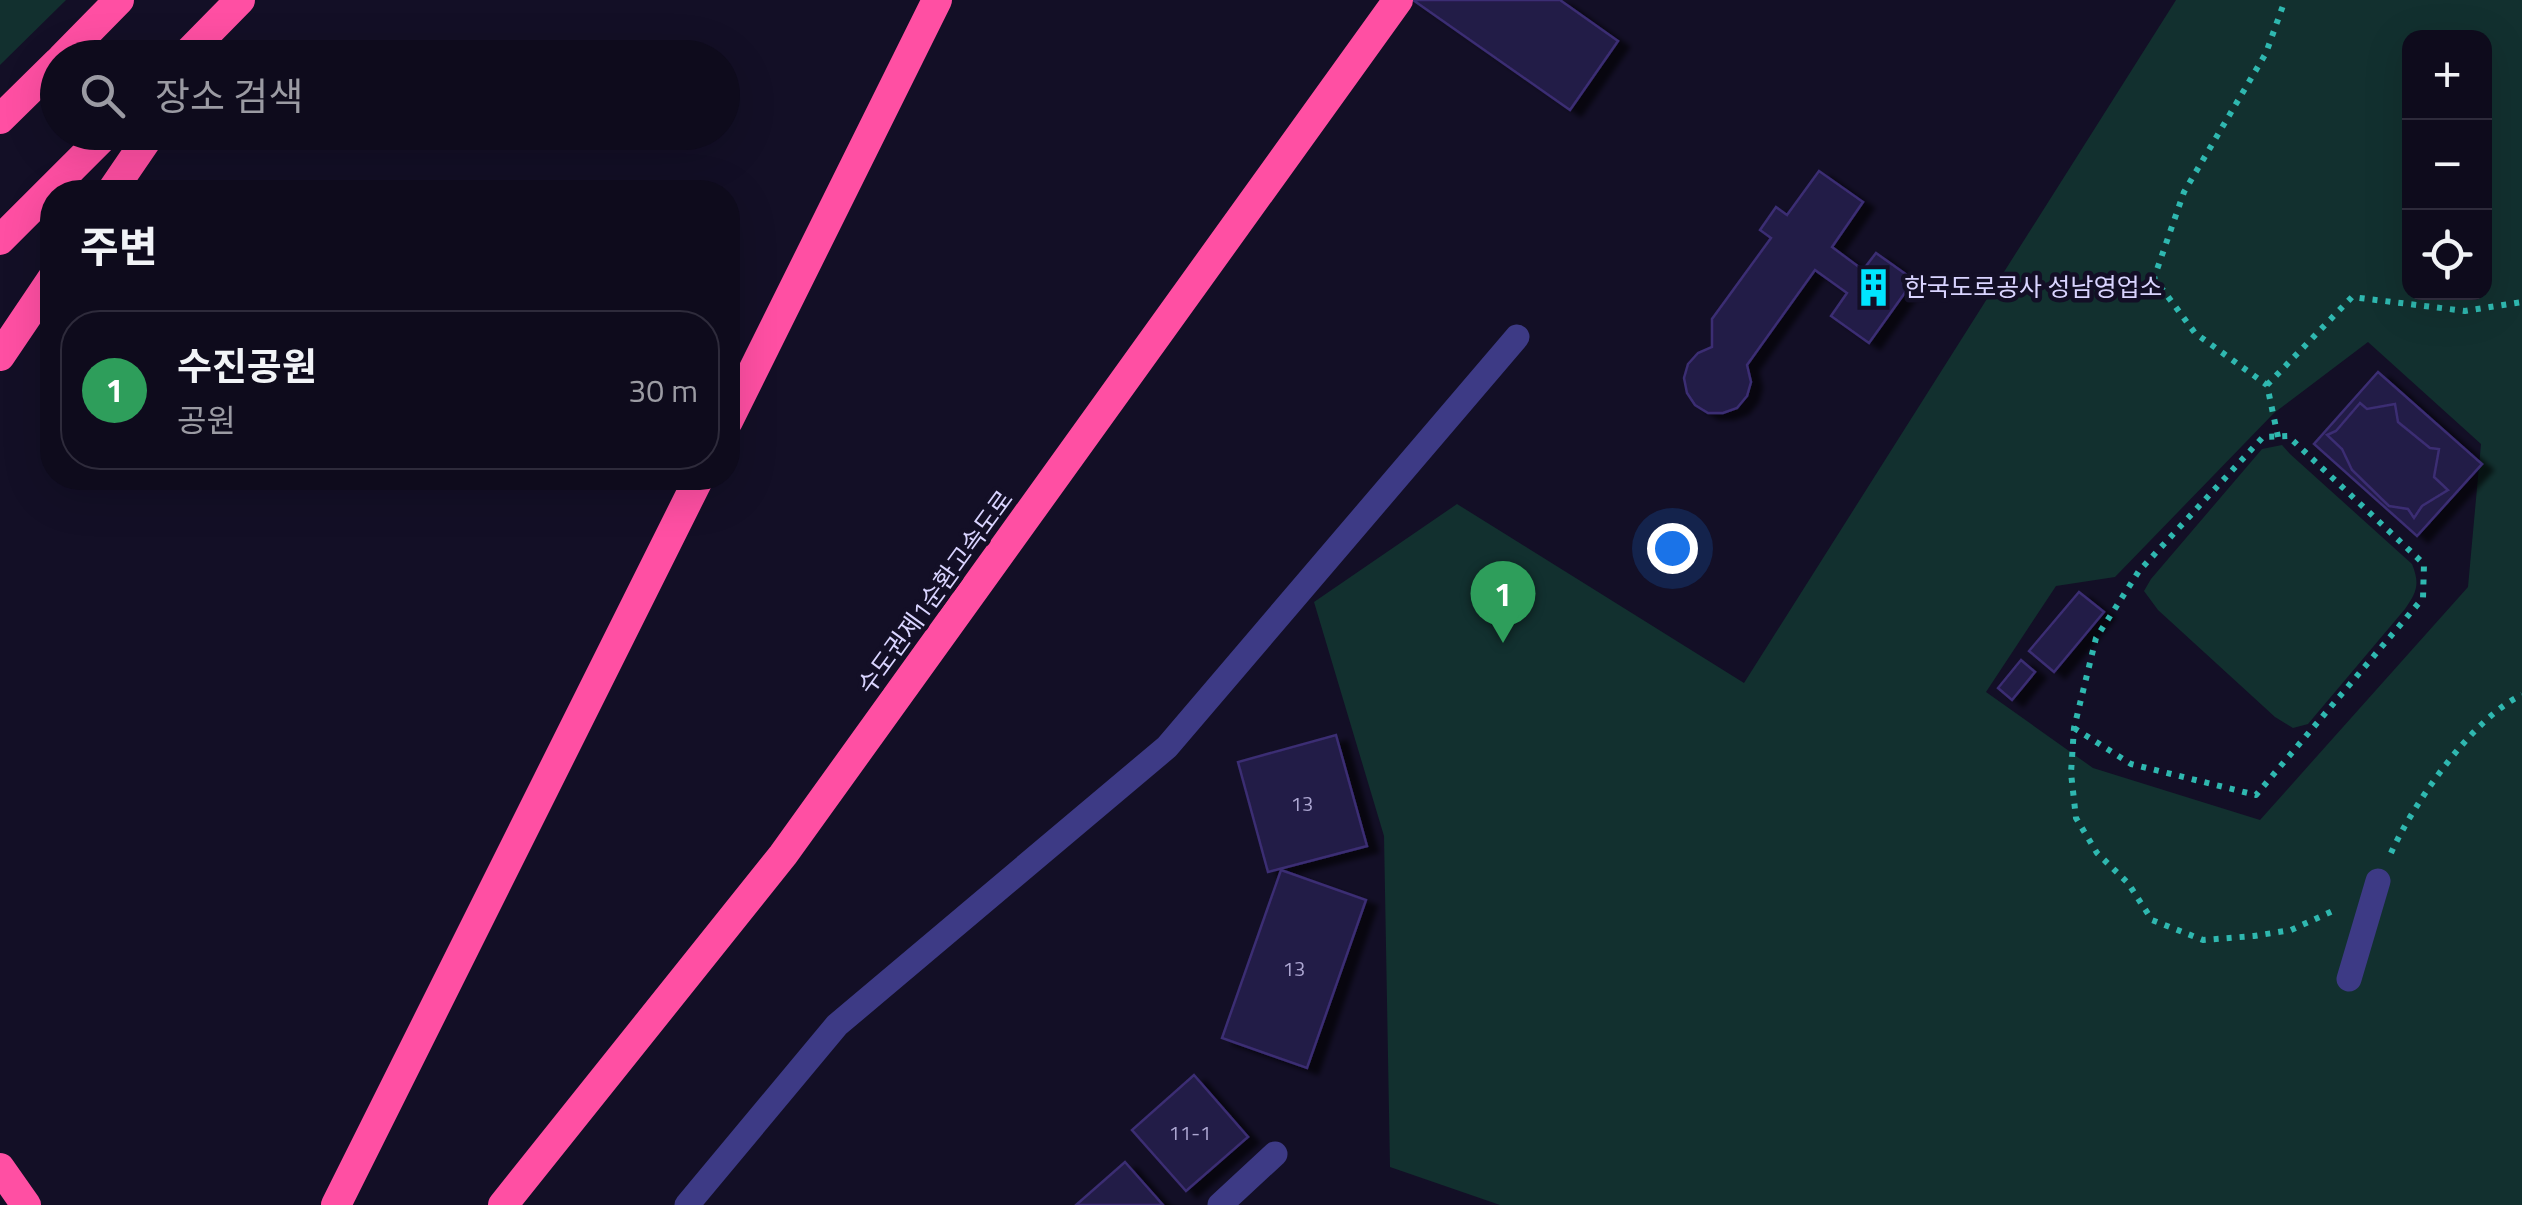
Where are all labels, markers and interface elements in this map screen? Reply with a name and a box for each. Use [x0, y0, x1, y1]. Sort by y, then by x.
map controls [2402, 30, 2492, 300]
button: + [2402, 30, 2492, 120]
search box [40, 40, 740, 150]
text: 장소 검색 [155, 67, 303, 125]
icon: search [75, 68, 130, 123]
button: − [2402, 120, 2492, 210]
button: locate [2402, 210, 2492, 300]
text: 주변 [80, 214, 157, 278]
building icon: 한국도로공사 성남영업소 [1853, 266, 1895, 308]
place label: 한국도로공사 성남영업소 [1904, 268, 2163, 306]
text: 수진공원 [177, 337, 317, 395]
text: 1 [106, 366, 123, 414]
text: 30 m [628, 366, 698, 414]
text: 공원 [177, 396, 236, 444]
street label: 수도권제1순환고속도로 [848, 482, 1022, 702]
your location [1647, 523, 1698, 574]
pin: 1 [1470, 560, 1536, 643]
house number: 13 [1291, 788, 1313, 819]
house number: 13 [1283, 953, 1305, 984]
house number: 11-1 [1169, 1117, 1211, 1148]

